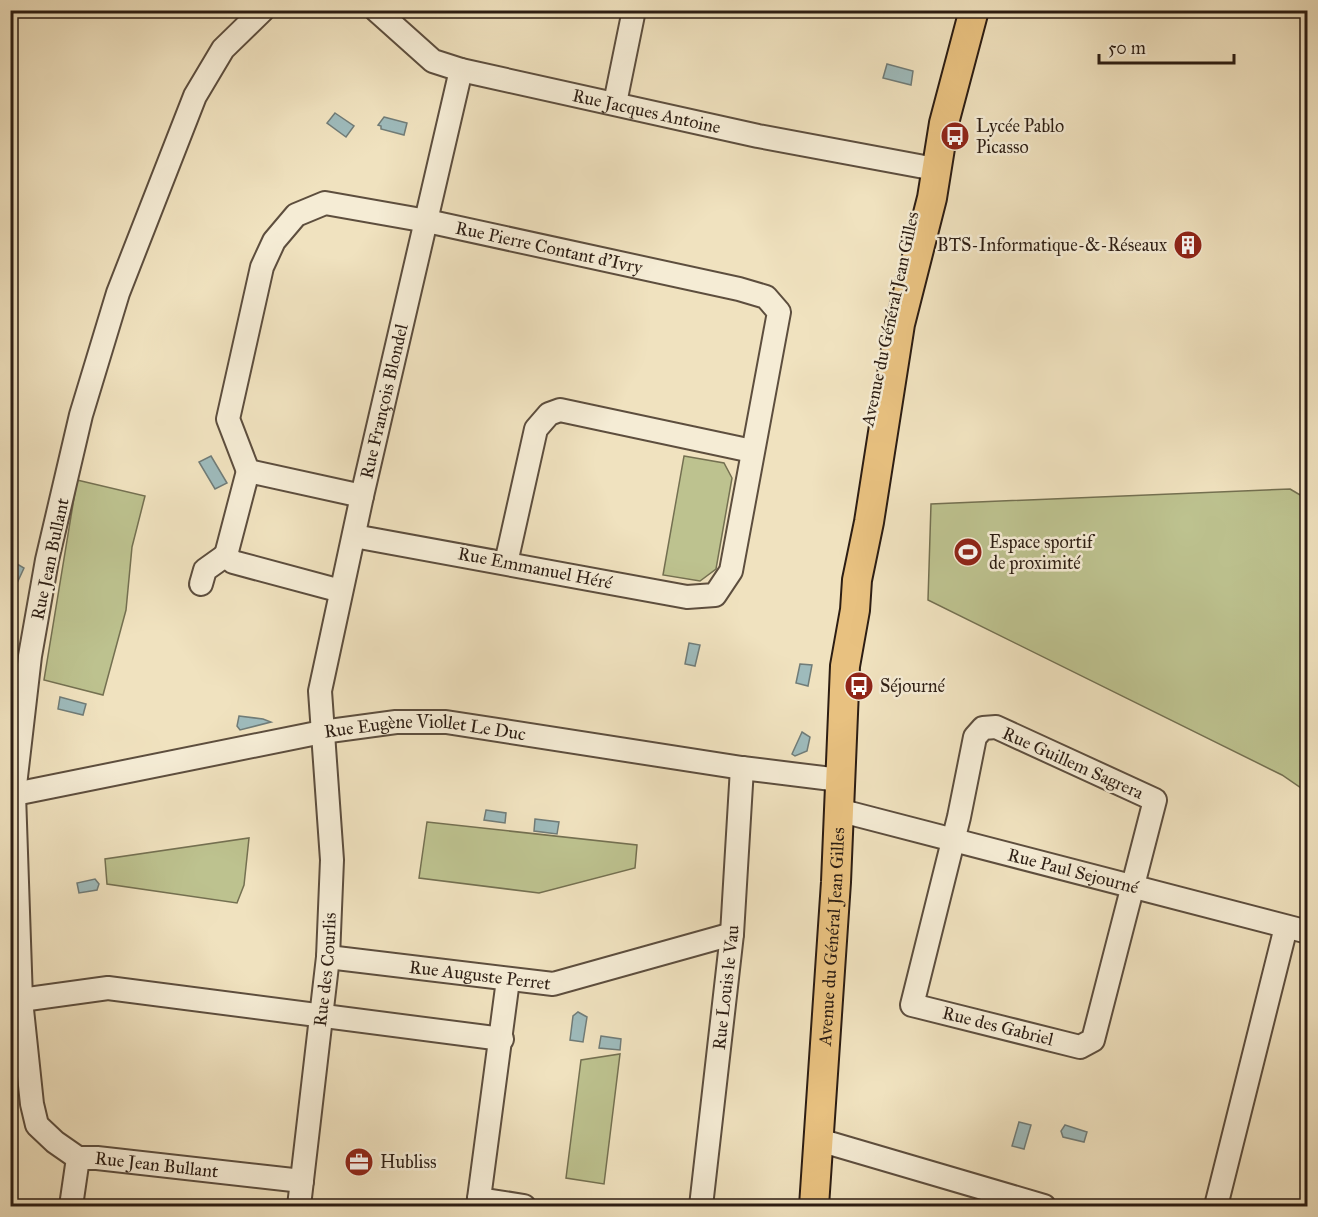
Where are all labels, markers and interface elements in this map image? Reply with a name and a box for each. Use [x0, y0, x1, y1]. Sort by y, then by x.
scale bar [1099, 27, 1234, 65]
text: 50 m [1108, 37, 1146, 59]
street label: Rue Jacques Antoine [570, 84, 723, 138]
place label: Lycée Pablo Picasso [976, 115, 1064, 158]
bus stop icon: Lycée Pablo Picasso [939, 120, 971, 152]
street label: Avenue du Général Jean Gilles [856, 210, 924, 430]
street label: Rue Pierre Contant d'Ivry [453, 217, 645, 279]
building icon: BTS-Informatique-&-Réseaux [1172, 229, 1204, 261]
place label: BTS-Informatique-&-Réseaux [937, 234, 1167, 257]
street label: Rue François Blondel [355, 321, 413, 481]
street label: Rue Jean Bullant [26, 495, 75, 622]
place label: Espace sportif de proximité [989, 531, 1096, 574]
sports icon: Espace sportif de proximité [952, 536, 984, 568]
street label: Rue Emmanuel Héré [456, 542, 614, 594]
bus stop icon: Séjourné [843, 670, 875, 702]
place label: Séjourné [880, 675, 946, 697]
street label: Rue Eugène Viollet Le Duc [323, 711, 528, 745]
street label: Rue Guillem Sagrera [999, 722, 1147, 805]
street label: Avenue du Général Jean Gilles [814, 827, 849, 1048]
street label: Rue Paul Sejourné [1005, 844, 1142, 899]
street label: Rue des Courlis [309, 912, 341, 1028]
street label: Rue Louis le Vau [708, 924, 744, 1051]
street label: Rue Auguste Perret [408, 956, 552, 995]
street label: Rue des Gabriel [940, 1002, 1056, 1050]
office icon: Hubliss [343, 1146, 375, 1178]
street label: Rue Jean Bullant [94, 1147, 220, 1183]
place label: Hubliss [380, 1151, 437, 1173]

